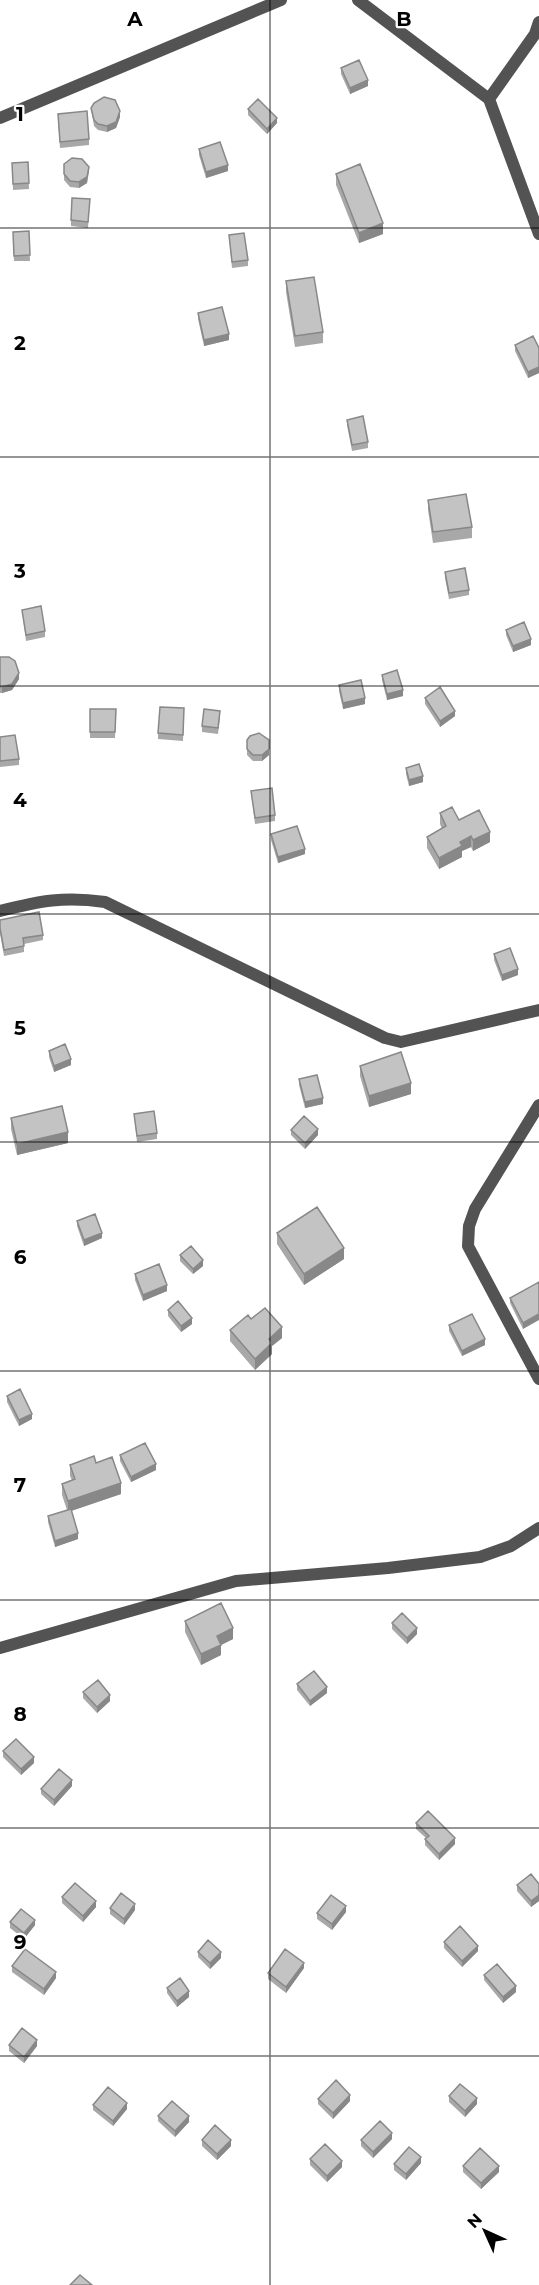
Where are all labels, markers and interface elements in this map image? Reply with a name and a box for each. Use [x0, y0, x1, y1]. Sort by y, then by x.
text: A [126, 7, 143, 31]
text: B [396, 7, 412, 31]
text: 1 [16, 102, 24, 126]
text: 2 [14, 331, 26, 355]
text: 3 [13, 559, 26, 583]
text: 4 [13, 788, 27, 812]
text: 5 [14, 1016, 26, 1040]
text: 6 [14, 1245, 27, 1269]
text: 7 [14, 1473, 26, 1497]
text: 8 [13, 1702, 27, 1726]
text: 9 [14, 1930, 26, 1954]
north arrow [455, 2201, 515, 2261]
text: N [463, 2209, 486, 2232]

